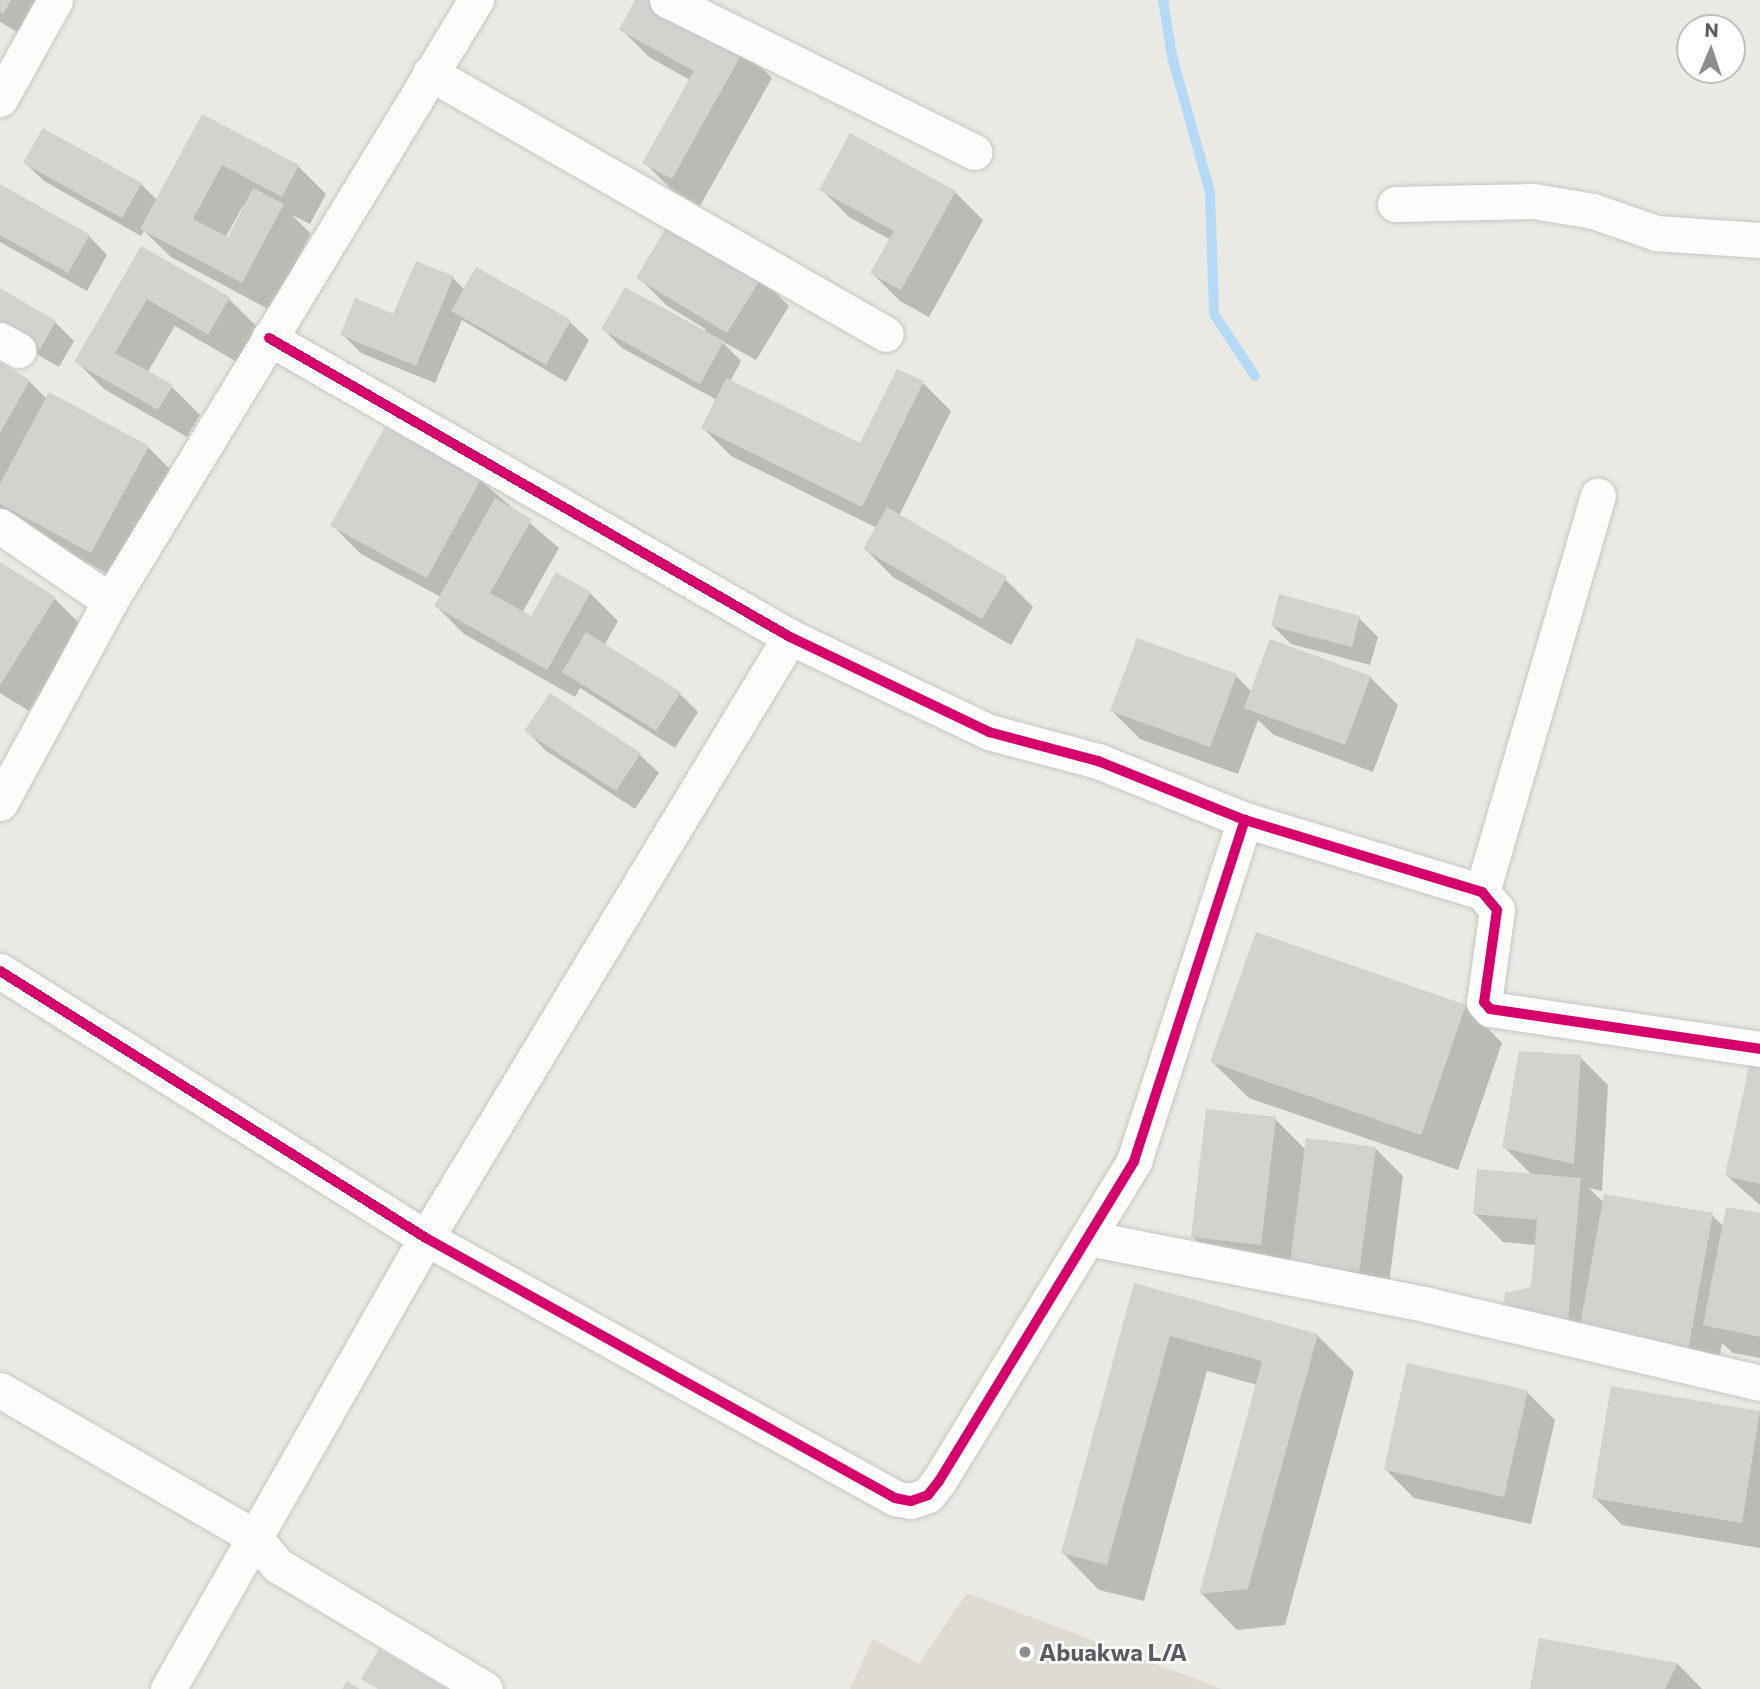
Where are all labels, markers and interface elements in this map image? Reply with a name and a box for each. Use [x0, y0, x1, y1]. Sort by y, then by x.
north arrow [1676, 14, 1746, 84]
text: N [1704, 18, 1719, 41]
place label: Abuakwa L/A [1039, 1638, 1187, 1666]
marker: Abuakwa L/A [1017, 1644, 1033, 1660]

